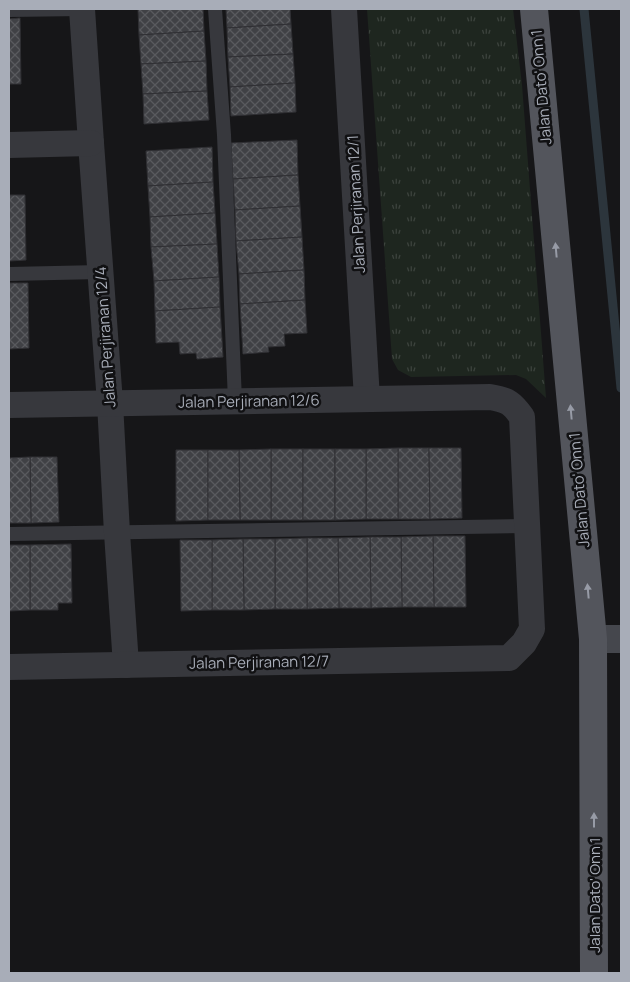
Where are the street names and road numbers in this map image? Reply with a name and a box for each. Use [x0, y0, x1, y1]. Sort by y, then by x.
street label: Jalan Dato' Onn 1 [526, 29, 556, 145]
street label: Jalan Perjiranan 12/1 [342, 134, 370, 274]
street label: Jalan Perjiranan 12/4 [90, 266, 120, 408]
street label: Jalan Perjiranan 12/6 [178, 389, 320, 413]
street label: Jalan Dato' Onn 1 [564, 432, 594, 548]
street label: Jalan Perjiranan 12/7 [189, 650, 329, 674]
street label: Jalan Dato' Onn 1 [584, 837, 605, 953]

